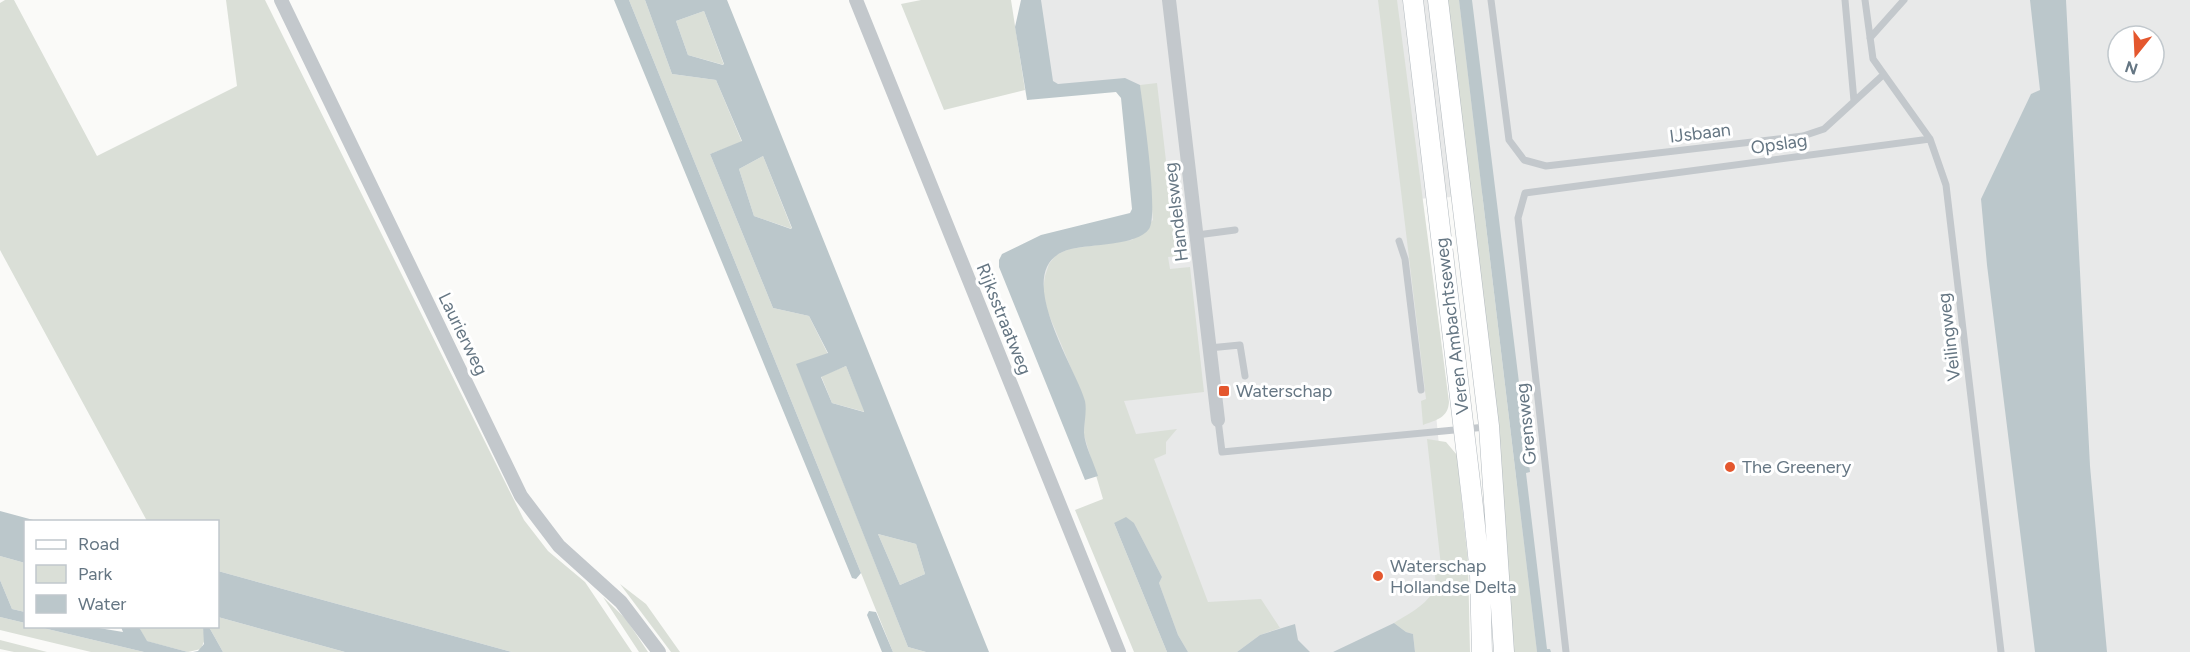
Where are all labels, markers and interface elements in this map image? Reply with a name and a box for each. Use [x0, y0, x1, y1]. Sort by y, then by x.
north arrow [2106, 24, 2166, 84]
text: N [2123, 57, 2140, 79]
street label: IJsbaan [1668, 118, 1732, 148]
street label: Opslag [1749, 129, 1809, 159]
street label: Handelsweg [1159, 161, 1193, 263]
street label: Veren Ambachtseweg [1430, 236, 1474, 416]
street label: Rijksstraatweg [972, 260, 1036, 378]
street label: Laurierweg [434, 289, 492, 379]
street label: Veilingweg [1933, 292, 1965, 382]
place label: Waterschap [1236, 380, 1332, 402]
street label: Grensweg [1511, 382, 1541, 466]
marker: Waterschap [1217, 384, 1231, 398]
place label: The Greenery [1742, 456, 1852, 478]
marker: The Greenery [1723, 460, 1737, 474]
legend [24, 520, 219, 628]
text: Road [78, 533, 119, 555]
place label: Waterschap Hollandse Delta [1390, 555, 1516, 598]
text: Park [78, 563, 113, 585]
marker: Waterschap Hollandse Delta [1371, 569, 1385, 583]
text: Water [78, 593, 126, 615]

